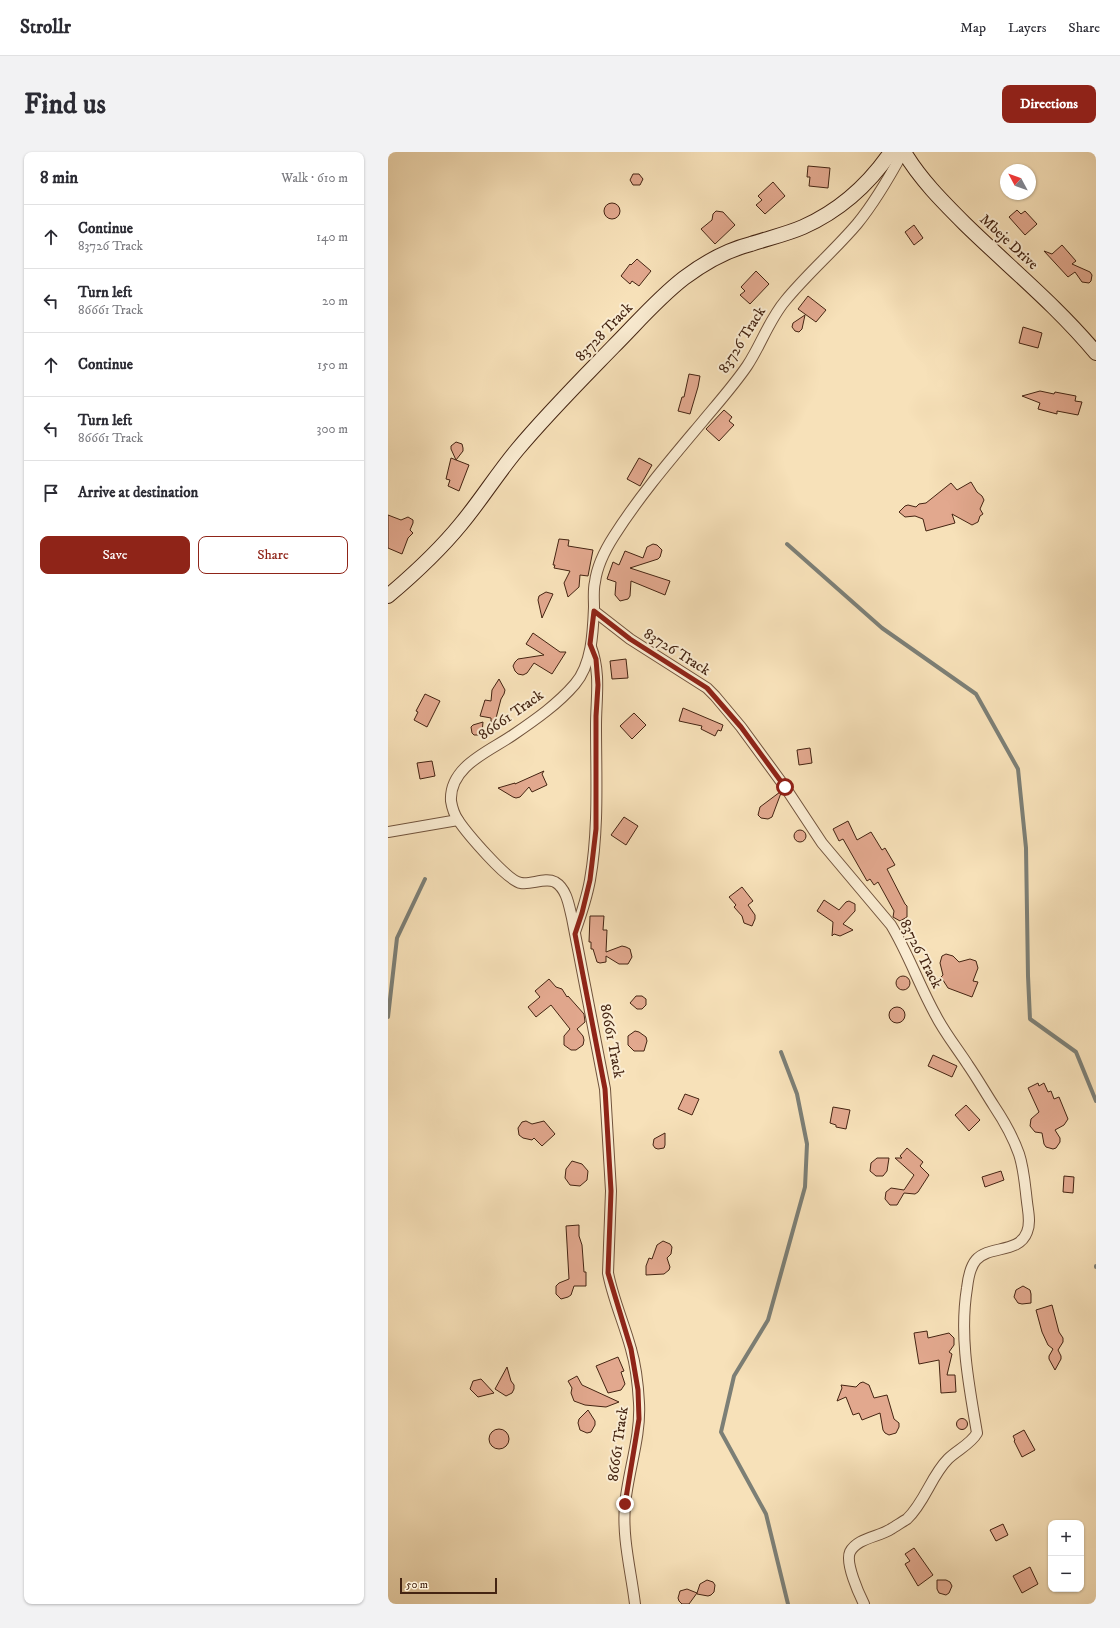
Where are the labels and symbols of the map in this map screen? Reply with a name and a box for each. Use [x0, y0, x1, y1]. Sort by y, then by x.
north arrow [1000, 164, 1036, 200]
street label: Mbeje Drive [976, 210, 1042, 274]
street label: 83728 Track [571, 298, 637, 365]
street label: 83726 Track [714, 303, 770, 377]
street label: 83726 Track [640, 624, 714, 680]
street label: 86661 Track [475, 685, 548, 744]
route start [776, 778, 794, 796]
street label: 83726 Track [895, 916, 947, 992]
street label: 86661 Track [595, 1002, 629, 1080]
street label: 86661 Track [603, 1405, 633, 1483]
route end [616, 1495, 634, 1513]
scale bar [400, 1576, 497, 1595]

